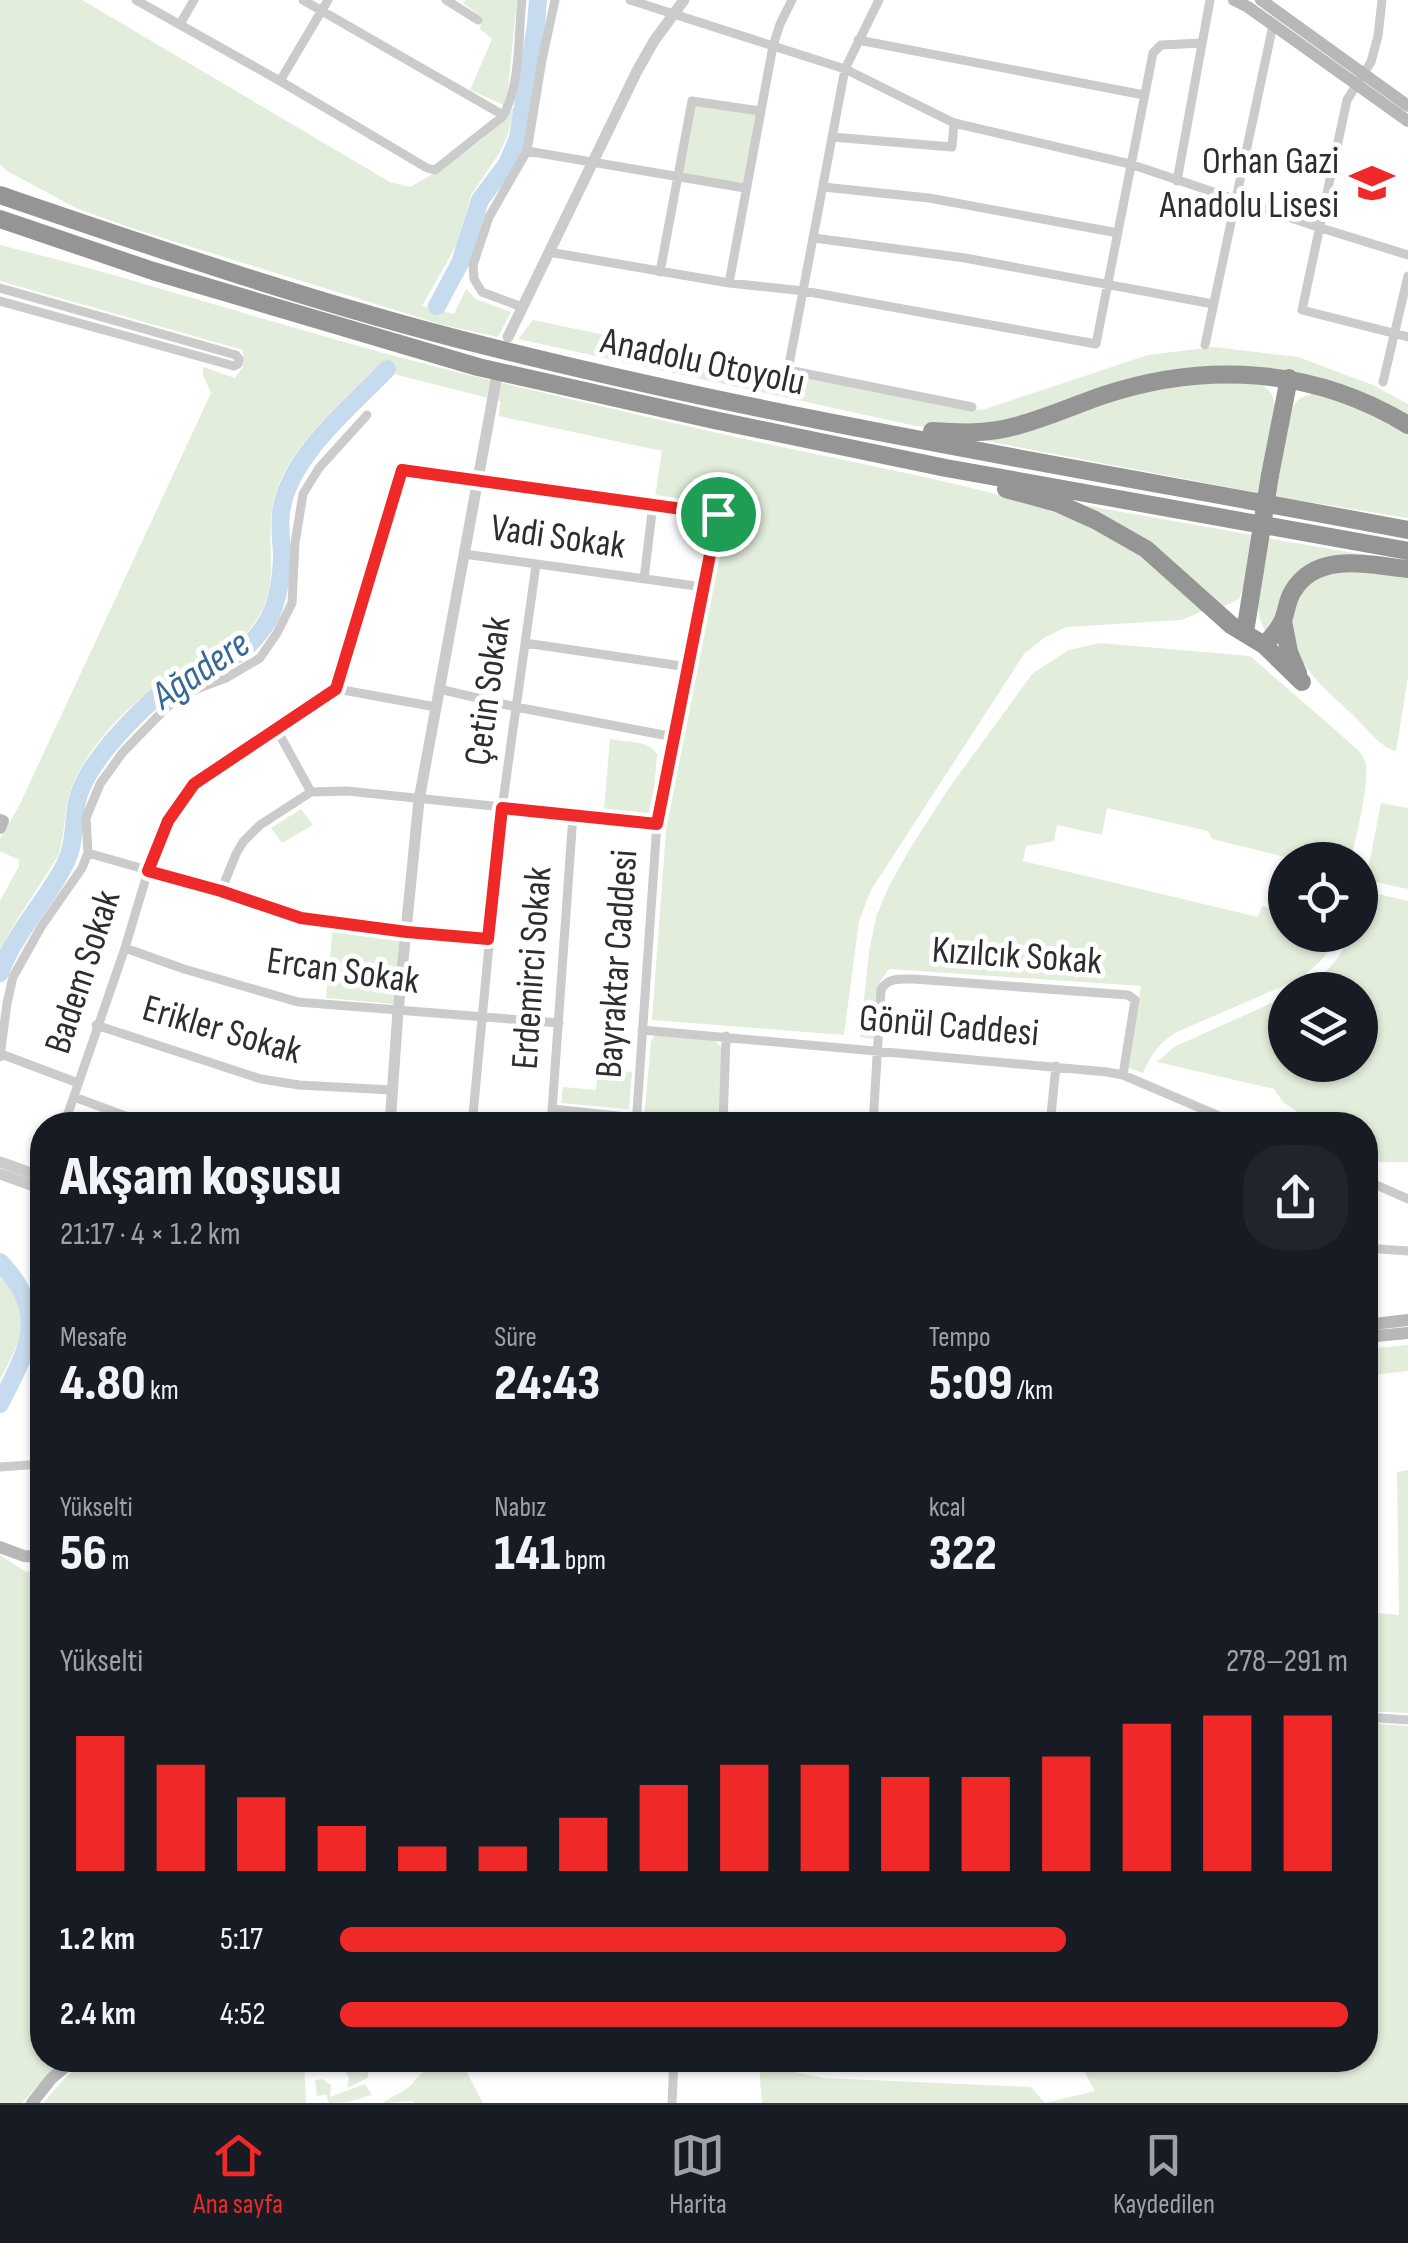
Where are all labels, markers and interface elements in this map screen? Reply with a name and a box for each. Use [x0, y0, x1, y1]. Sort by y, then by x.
place label: Orhan Gazi Anadolu Lisesi [1159, 139, 1339, 228]
school or university icon: Orhan Gazi Anadolu Lisesi [1348, 159, 1396, 207]
street label: Anadolu Otoyolu [596, 318, 809, 406]
pin [676, 472, 761, 557]
icon: arrive [691, 487, 746, 542]
street label: Vadi Sokak [488, 505, 629, 569]
street label: Çetin Sokak [455, 613, 521, 768]
water label: Ağadere [141, 620, 259, 721]
map controls [1268, 842, 1378, 1082]
button: locate [1268, 842, 1378, 952]
street label: Bayraktar Caddesi [587, 848, 647, 1080]
street label: Erdemirci Sokak [502, 865, 562, 1071]
street label: Badem Sokak [36, 884, 131, 1059]
street label: Kızılcık Sokak [931, 928, 1104, 984]
street label: Ercan Sokak [264, 938, 423, 1004]
button: layers [1268, 972, 1378, 1082]
street label: Erikler Sokak [137, 986, 307, 1074]
street label: Gönül Caddesi [857, 996, 1041, 1056]
text: Akşam koşusu [60, 1144, 342, 1211]
button: share [1243, 1145, 1348, 1250]
text: 21:17 · 4 × 1.2 km [60, 1215, 240, 1254]
text: Mesafe [60, 1321, 127, 1354]
text: Süre [494, 1321, 537, 1354]
text: Tempo [929, 1321, 991, 1354]
text: 4.80 [60, 1354, 145, 1414]
text: 24:43 [494, 1354, 600, 1414]
text: 5:09 [929, 1354, 1012, 1414]
text: km [145, 1374, 179, 1407]
text: /km [1012, 1374, 1053, 1407]
text: Yükselti [60, 1491, 133, 1524]
text: Nabız [494, 1491, 546, 1524]
text: kcal [929, 1491, 966, 1524]
text: 56 [60, 1524, 107, 1584]
text: 141 [494, 1524, 560, 1584]
text: 322 [929, 1524, 997, 1584]
text: m [107, 1544, 130, 1577]
text: bpm [560, 1544, 606, 1577]
text: Yükselti [60, 1642, 143, 1681]
text: 278–291 m [1226, 1642, 1348, 1681]
text: 1.2 km [60, 1920, 135, 1959]
text: 5:17 [220, 1920, 263, 1959]
text: 2.4 km [60, 1995, 136, 2034]
text: 4:52 [220, 1995, 265, 2034]
tab: Ana sayfa [193, 2128, 283, 2221]
tab: Harita [669, 2128, 727, 2221]
tab: Kaydedilen [1113, 2128, 1215, 2221]

